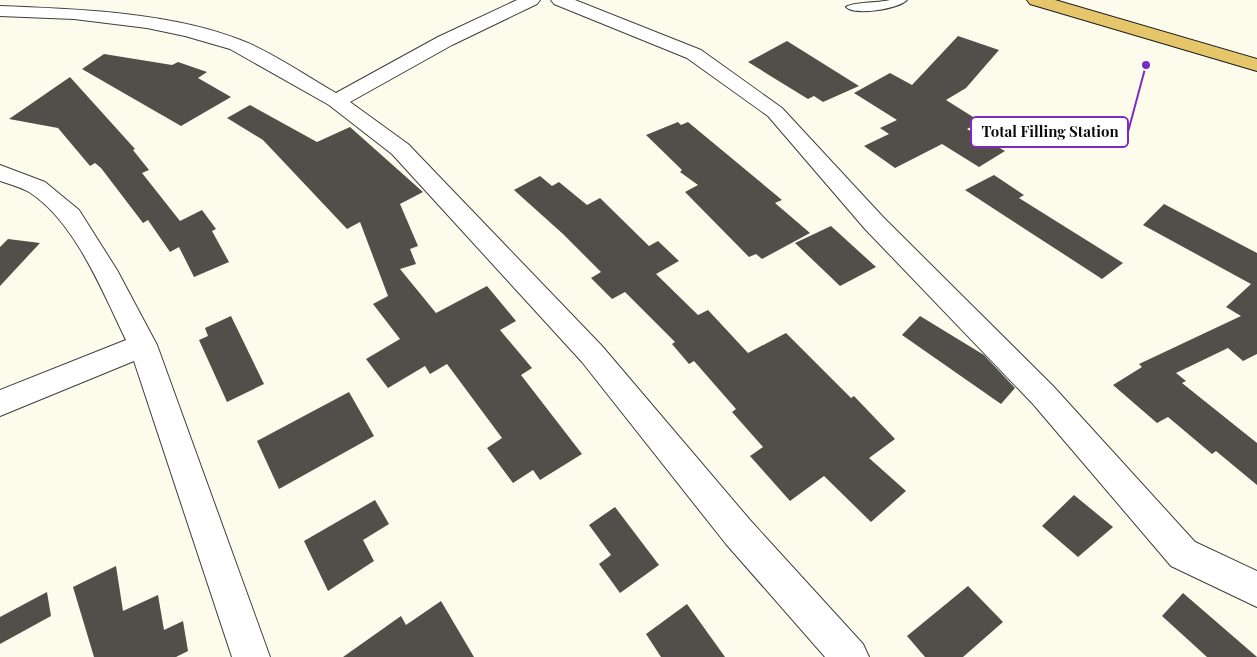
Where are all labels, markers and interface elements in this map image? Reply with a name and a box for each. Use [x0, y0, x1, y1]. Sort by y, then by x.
callout: Total Filling Station [971, 117, 1128, 147]
text: Total Filling Station [981, 121, 1119, 141]

